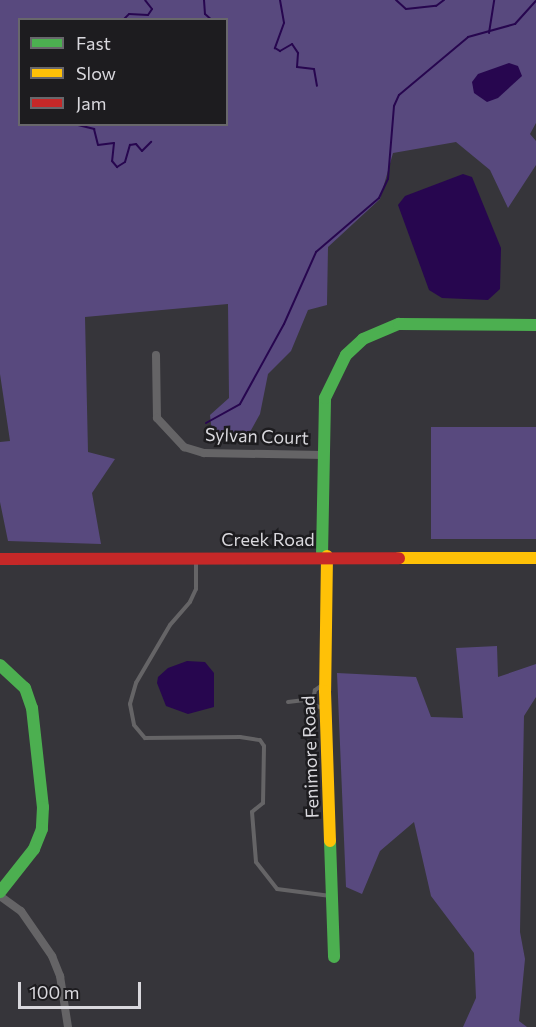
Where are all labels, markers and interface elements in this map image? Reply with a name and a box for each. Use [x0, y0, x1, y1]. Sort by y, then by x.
legend [18, 18, 228, 126]
text: Fast [76, 32, 111, 54]
text: Slow [76, 62, 116, 84]
text: Jam [76, 92, 106, 114]
street label: Sylvan Court [205, 423, 309, 449]
street label: Creek Road [221, 528, 315, 550]
street label: Fenimore Road [297, 695, 323, 819]
scale bar [21, 970, 144, 1008]
text: 100 m [29, 981, 79, 1003]

